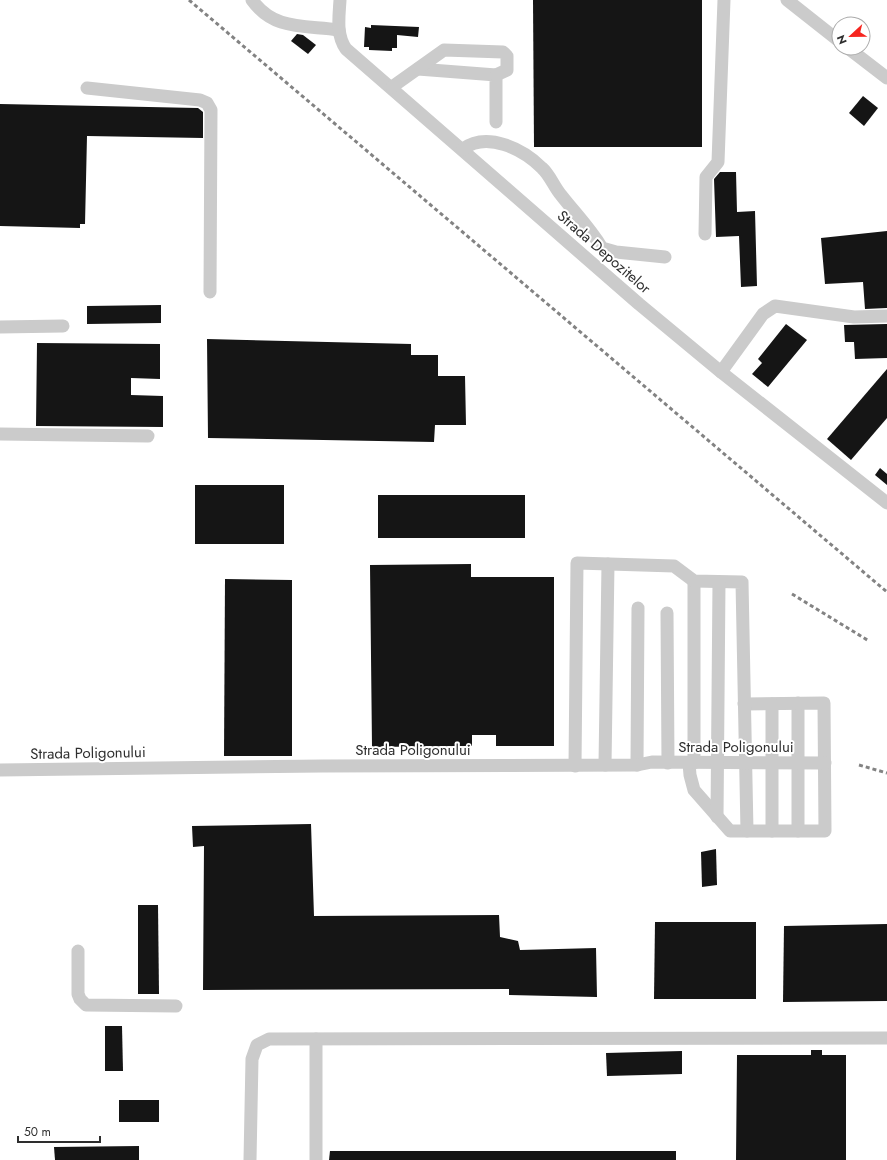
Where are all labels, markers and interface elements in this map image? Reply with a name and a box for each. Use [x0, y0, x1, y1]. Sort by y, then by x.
north arrow [831, 16, 871, 56]
text: N [833, 33, 851, 47]
street label: Strada Depozitelor [552, 205, 656, 300]
street label: Strada Poligonului [678, 736, 794, 758]
street label: Strada Poligonului [355, 739, 471, 761]
street label: Strada Poligonului [30, 741, 146, 765]
scale bar [18, 1118, 100, 1144]
text: 50 m [24, 1123, 51, 1141]

